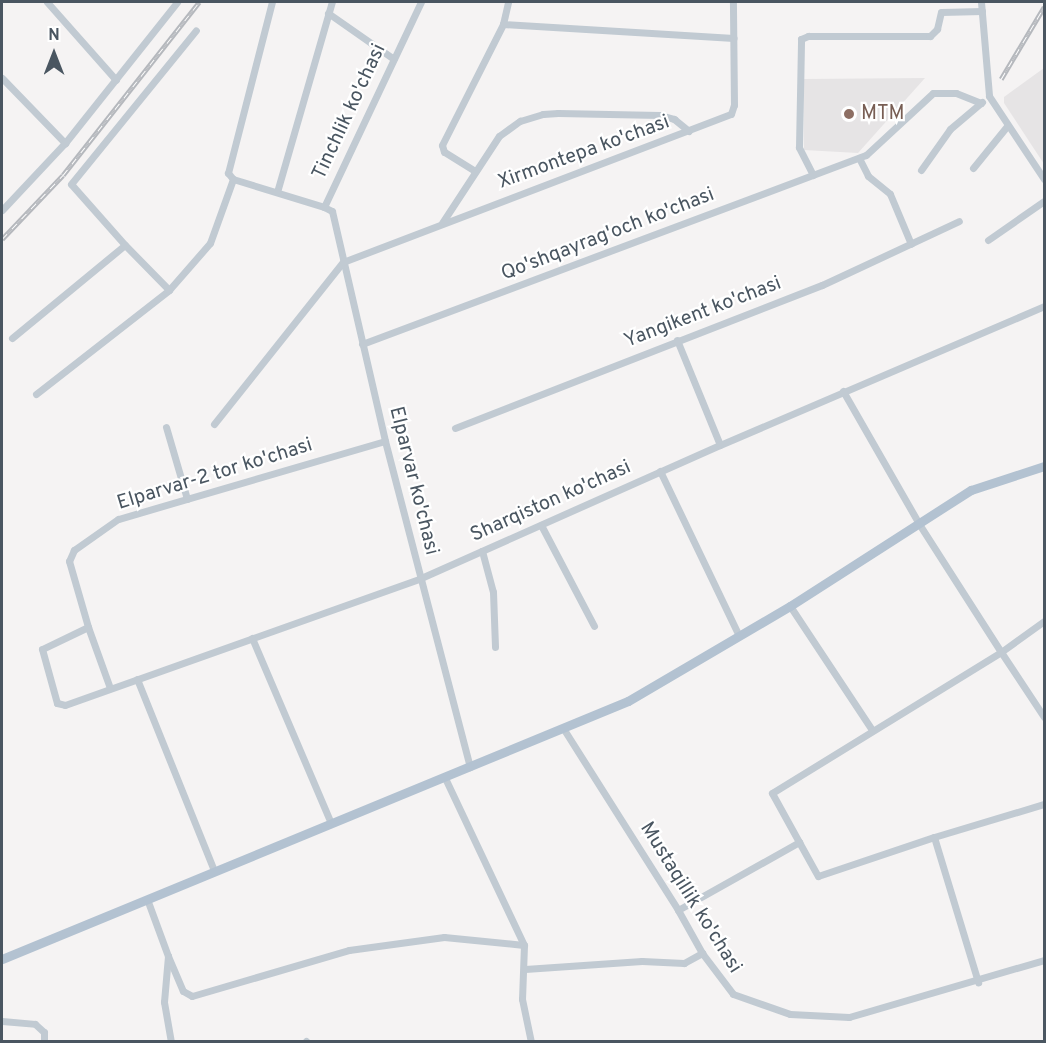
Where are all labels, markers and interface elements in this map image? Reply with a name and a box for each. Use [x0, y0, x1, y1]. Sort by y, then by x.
north arrow [24, 24, 84, 84]
text: N [48, 26, 60, 46]
street label: Tinchlik ko'chasi [308, 40, 392, 184]
place label: MTM [861, 102, 905, 126]
marker: MTM [842, 107, 856, 121]
street label: Xirmontepa ko'chasi [495, 111, 673, 195]
street label: Qo'shqayrag'och ko'chasi [498, 183, 718, 287]
street label: Yangikent ko'chasi [621, 272, 785, 354]
street label: Elparvar ko'chasi [383, 404, 443, 558]
street label: Elparvar-2 tor ko'chasi [114, 434, 316, 516]
street label: Sharqiston ko'chasi [467, 456, 635, 548]
street label: Mustaqillik ko'chasi [634, 818, 746, 978]

